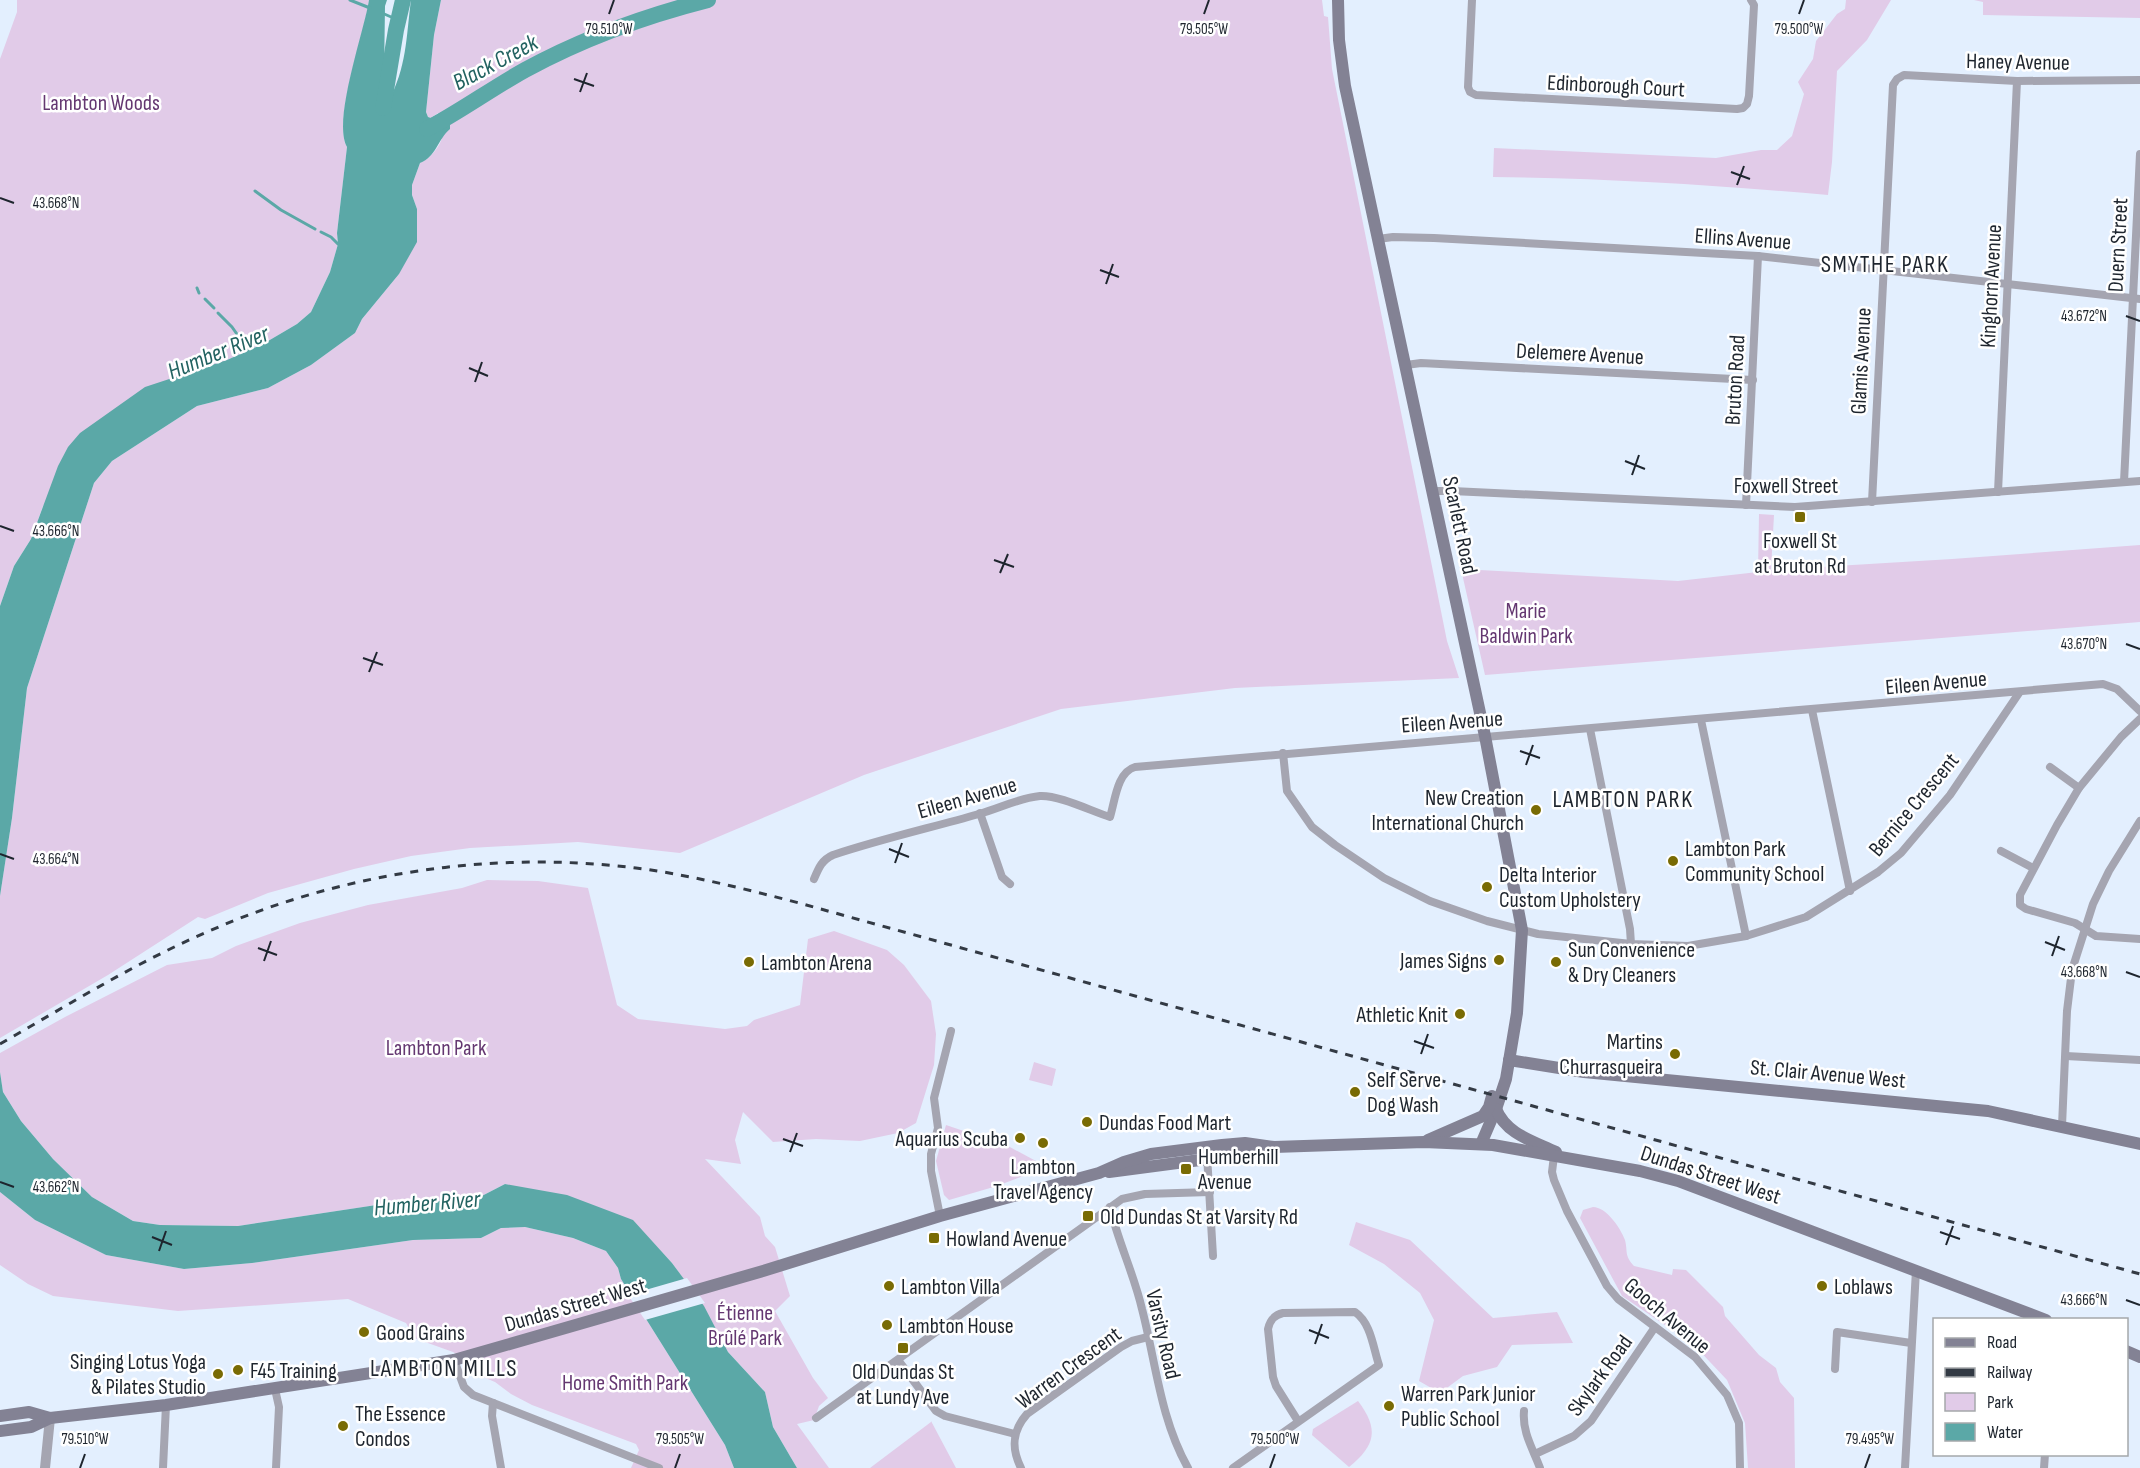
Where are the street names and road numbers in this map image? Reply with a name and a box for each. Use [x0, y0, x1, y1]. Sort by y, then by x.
street label: Haney Avenue [1966, 48, 2070, 77]
street label: Edinborough Court [1546, 69, 1686, 104]
street label: Duern Street [2103, 197, 2134, 293]
street label: Ellins Avenue [1694, 223, 1792, 256]
street label: Kinghorn Avenue [1975, 224, 2008, 349]
street label: Glamis Avenue [1845, 307, 1878, 415]
street label: Bruton Road [1720, 334, 1751, 426]
street label: Delemere Avenue [1515, 338, 1644, 371]
street label: Foxwell Street [1734, 473, 1839, 500]
street label: Scarlett Road [1436, 474, 1483, 577]
street label: Eileen Avenue [1884, 666, 1988, 701]
street label: Eileen Avenue [1400, 705, 1504, 740]
street label: Bernice Crescent [1863, 748, 1965, 862]
street label: Eileen Avenue [915, 771, 1020, 825]
street label: St. Clair Avenue West [1749, 1054, 1907, 1095]
street label: Dundas Street West [1637, 1140, 1784, 1211]
street label: Dundas Street West [502, 1272, 649, 1339]
street label: Gooch Avenue [1618, 1272, 1716, 1360]
street label: Varsity Road [1139, 1287, 1186, 1382]
street label: Warren Crescent [1011, 1321, 1127, 1415]
street label: Skylark Road [1562, 1330, 1639, 1422]

